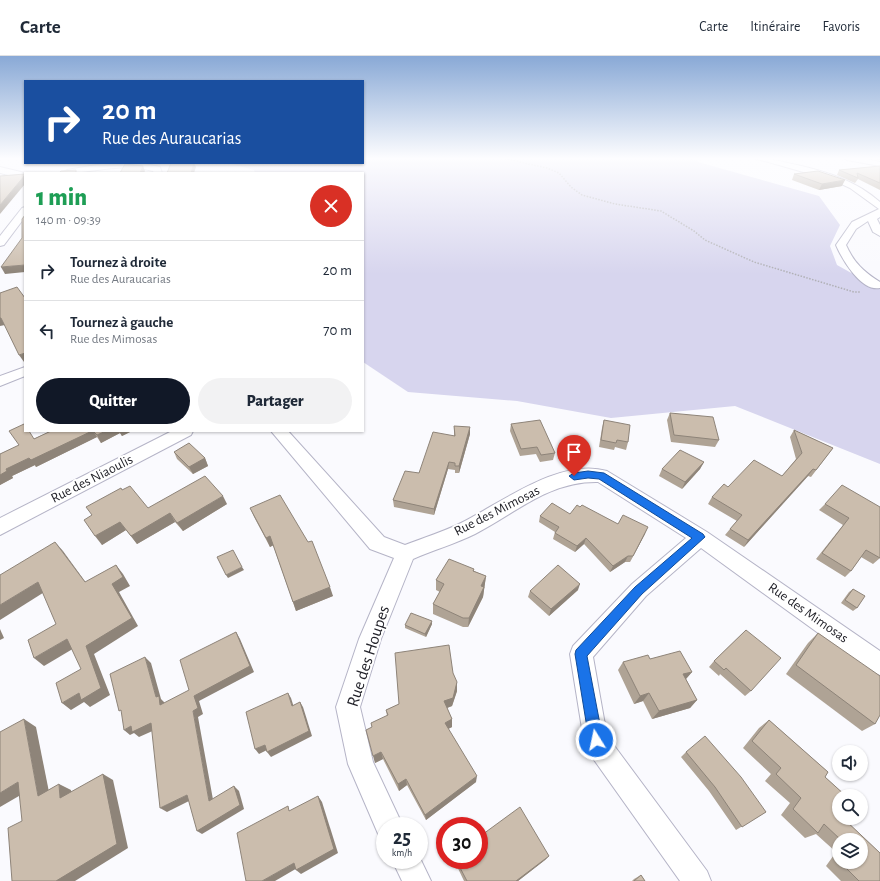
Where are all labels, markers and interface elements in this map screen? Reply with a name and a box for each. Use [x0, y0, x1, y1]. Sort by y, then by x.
text: Carte [20, 18, 61, 37]
text: Carte [699, 20, 728, 34]
text: Itinéraire [750, 20, 800, 34]
text: Favoris [822, 20, 860, 34]
icon: right [36, 96, 88, 148]
text: 20 m [102, 97, 157, 125]
text: Rue des Auraucarias [102, 130, 242, 148]
button: close [310, 185, 352, 227]
text: 1 min [36, 186, 87, 210]
text: 140 m · 09:39 [36, 214, 101, 227]
text: Tournez à droite [70, 255, 167, 270]
icon: right [36, 260, 58, 282]
text: 20 m [323, 263, 352, 278]
text: Rue des Auraucarias [70, 273, 171, 286]
text: Tournez à gauche [70, 315, 173, 330]
icon: left [36, 320, 58, 342]
text: 70 m [323, 323, 352, 338]
text: Rue des Mimosas [70, 333, 157, 346]
button: Quitter [36, 378, 190, 424]
button: Partager [198, 378, 352, 424]
pin [557, 435, 591, 476]
icon: arrive [563, 441, 585, 463]
street label: Rue des Niaoulis [49, 452, 135, 506]
street label: Rue des Mimosas [452, 483, 542, 539]
street label: Rue des Mimosas [766, 580, 850, 646]
street label: Rue des Houpes [344, 603, 392, 709]
position arrow [575, 719, 617, 761]
map controls [832, 745, 868, 869]
button: sound [832, 745, 868, 781]
button: search [832, 789, 868, 825]
speed limit sign: 30 [436, 817, 488, 869]
text: 25 [393, 828, 411, 848]
button: layers [832, 833, 868, 869]
text: km/h [392, 848, 412, 858]

